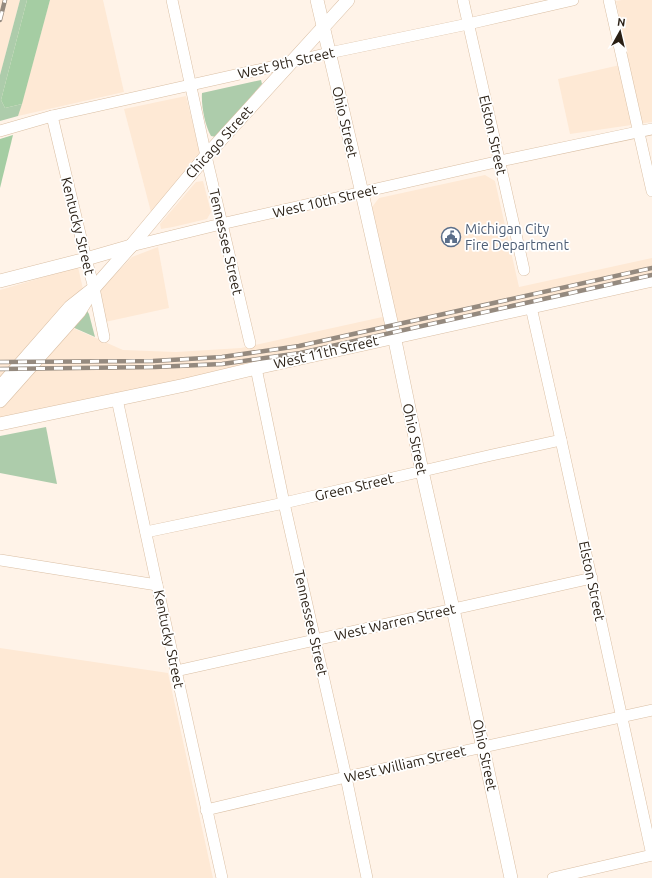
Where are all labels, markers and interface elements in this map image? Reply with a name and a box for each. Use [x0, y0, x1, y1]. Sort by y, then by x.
north arrow [600, 12, 640, 52]
text: N [616, 16, 626, 29]
street label: West 9th Street [236, 44, 336, 82]
street label: Ohio Street [329, 85, 361, 160]
street label: Elston Street [476, 93, 510, 177]
street label: Chicago Street [182, 102, 256, 182]
street label: Kentucky Street [58, 175, 98, 277]
street label: West 10th Street [271, 181, 379, 221]
street label: Tennessee Street [206, 187, 246, 297]
place label: Michigan City Fire Department [465, 221, 570, 253]
public building icon: Michigan City Fire Department [440, 226, 462, 248]
street label: West 11th Street [272, 332, 380, 372]
street label: Ohio Street [400, 402, 430, 477]
street label: Green Street [313, 470, 395, 504]
street label: Elston Street [576, 539, 608, 623]
street label: Tennessee Street [291, 568, 331, 678]
street label: Kentucky Street [151, 588, 187, 690]
street label: West Warren Street [333, 600, 458, 644]
street label: Ohio Street [470, 718, 500, 793]
street label: West William Street [343, 742, 468, 786]

